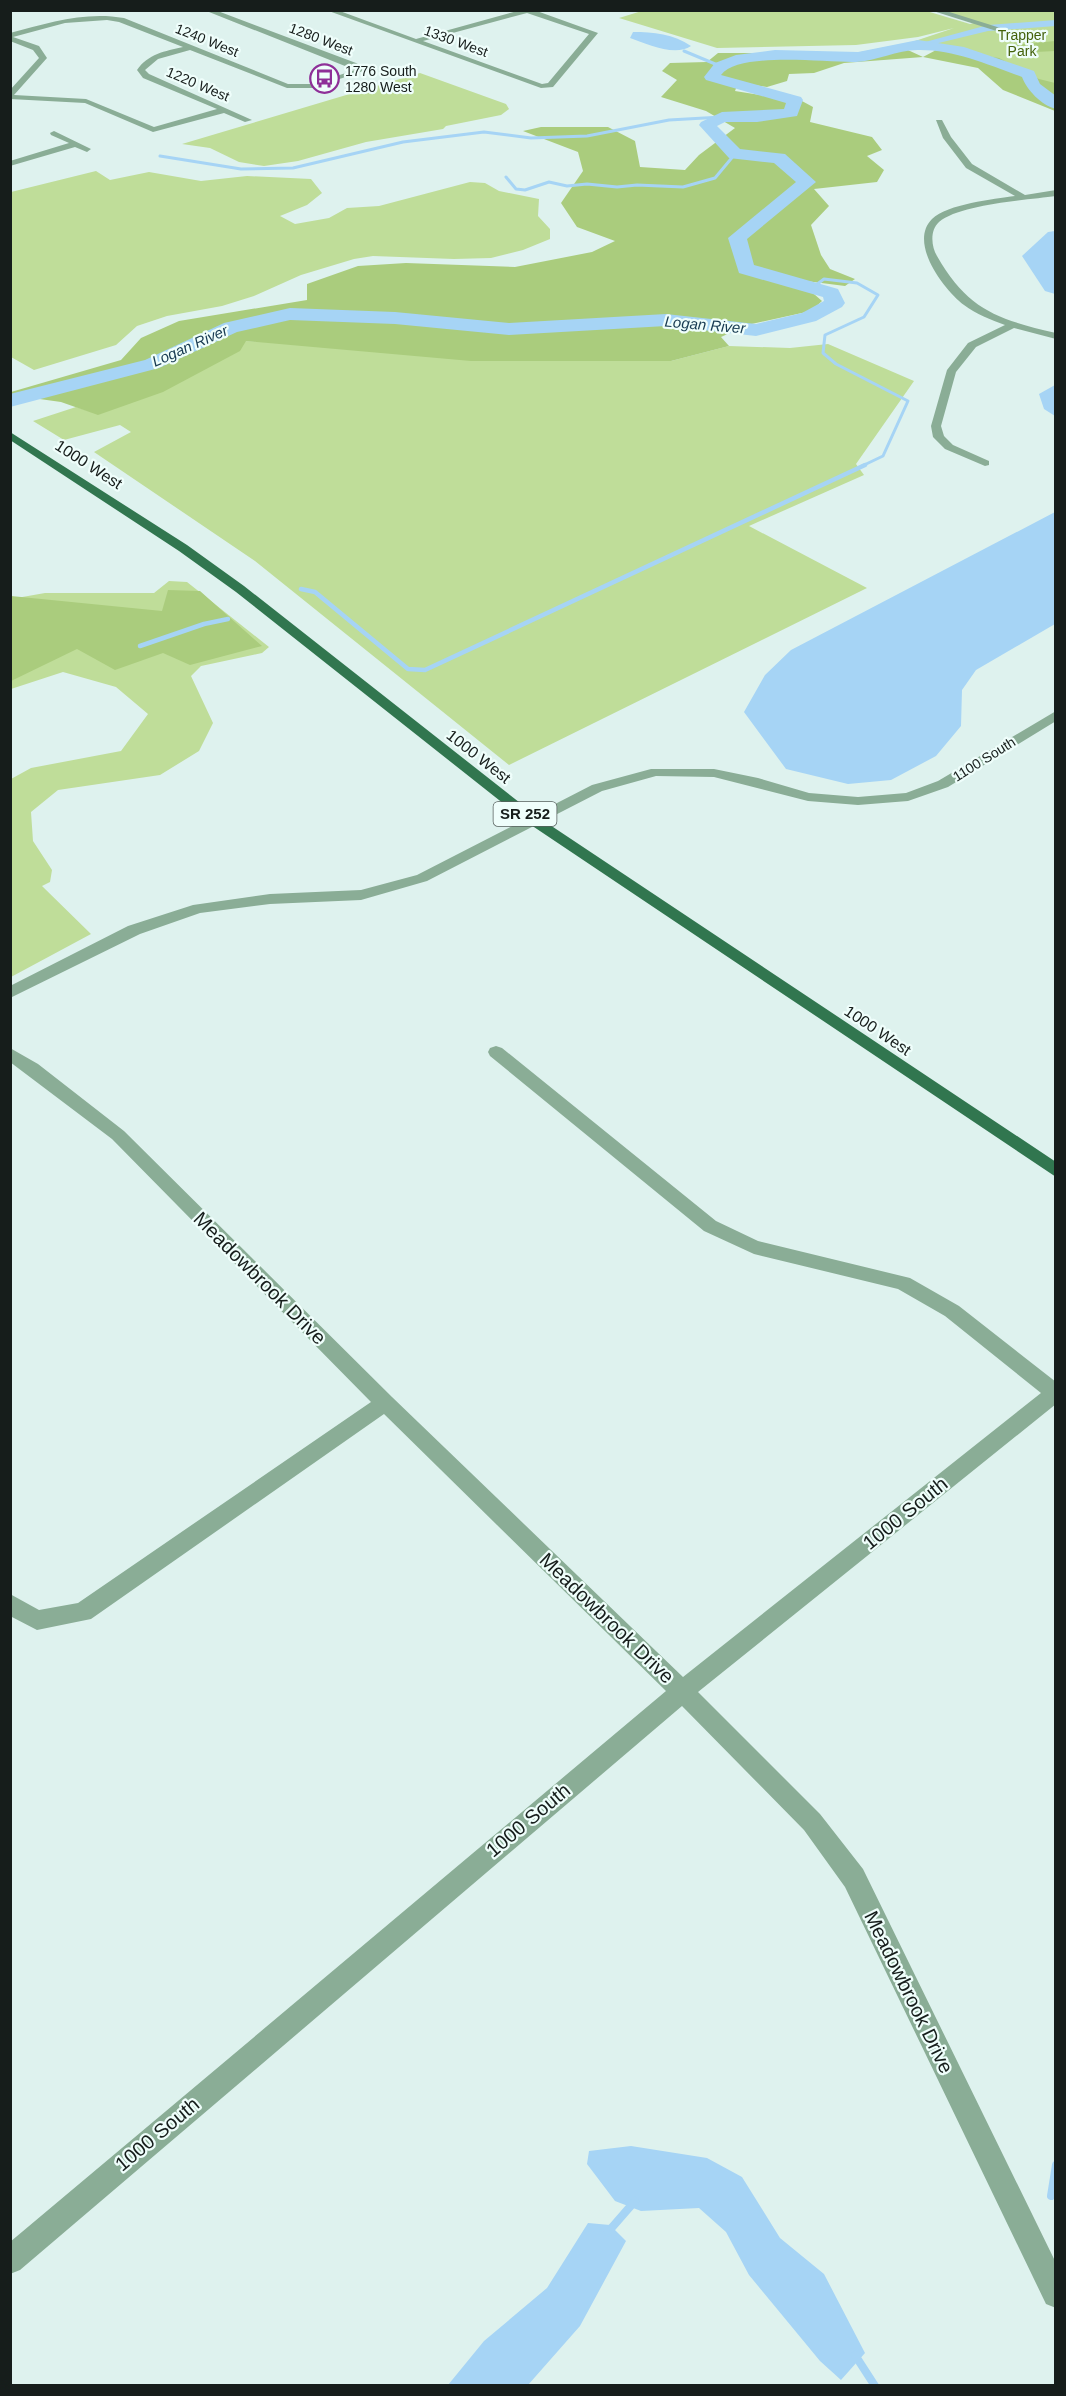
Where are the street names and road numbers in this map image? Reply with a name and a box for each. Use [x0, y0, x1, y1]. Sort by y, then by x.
street label: 1240 West [173, 20, 241, 60]
street label: 1280 West [287, 20, 355, 58]
street label: 1330 West [422, 22, 490, 60]
street label: 1220 West [164, 64, 232, 104]
street label: 1000 West [52, 437, 126, 493]
street label: 1000 West [443, 726, 514, 787]
street label: 1100 South [950, 734, 1018, 784]
road number: SR 252 [494, 802, 556, 826]
street label: 1000 West [841, 1002, 915, 1059]
street label: Meadowbrook Drive [189, 1207, 331, 1349]
street label: 1000 South [858, 1472, 952, 1554]
street label: Meadowbrook Drive [535, 1548, 679, 1688]
street label: 1000 South [482, 1779, 574, 1861]
street label: Meadowbrook Drive [860, 1907, 958, 2077]
street label: 1000 South [111, 2093, 203, 2175]

